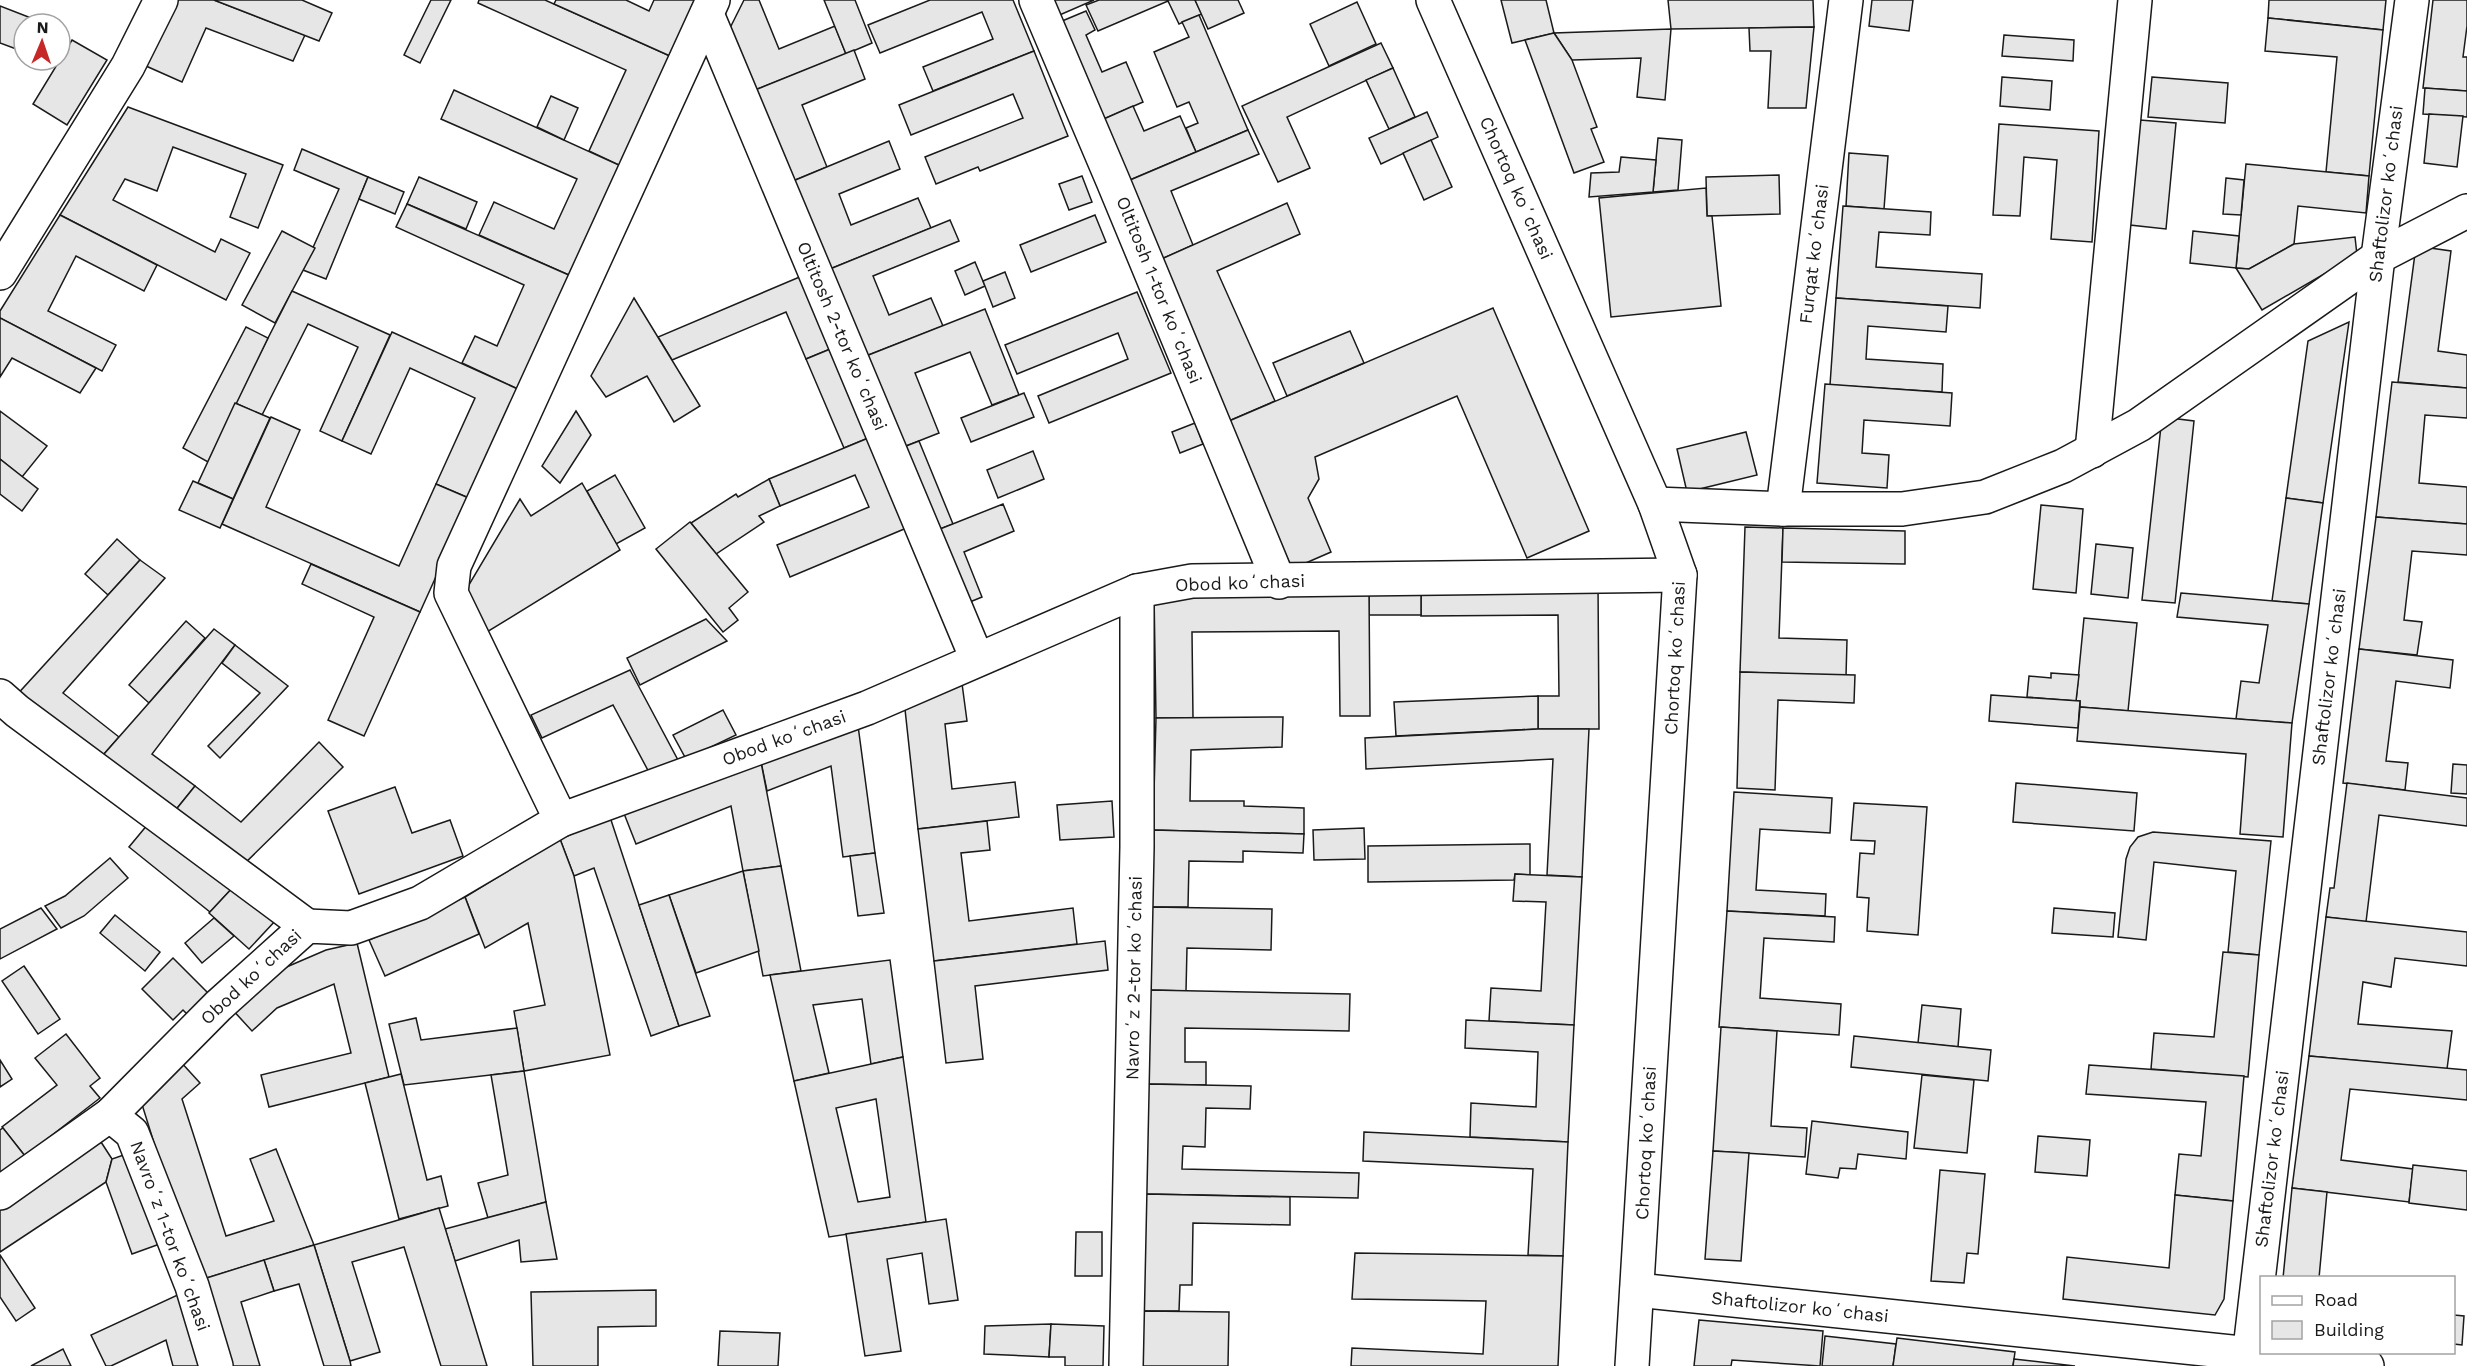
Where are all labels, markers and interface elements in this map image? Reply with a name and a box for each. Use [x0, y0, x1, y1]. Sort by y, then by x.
north arrow [12, 12, 72, 72]
text: N [36, 18, 49, 37]
street label: Shaftolizor koʻchasi [2364, 104, 2407, 284]
street label: Chortoq koʻchasi [1476, 113, 1557, 262]
street label: Furqat koʻchasi [1795, 183, 1832, 325]
street label: Oltitosh 1-tor koʻchasi [1112, 193, 1207, 386]
street label: Oltitosh 2-tor koʻchasi [793, 238, 892, 434]
street label: Obod koʻchasi [1175, 570, 1305, 595]
street label: Chortoq koʻchasi [1660, 581, 1689, 735]
street label: Shaftolizor koʻchasi [2307, 587, 2350, 767]
street label: Obod koʻchasi [719, 705, 849, 770]
street label: Navroʻz 2-tor koʻchasi [1121, 876, 1146, 1080]
street label: Obod koʻchasi [196, 925, 305, 1029]
street label: Chortoq koʻchasi [1631, 1066, 1660, 1220]
street label: Shaftolizor koʻchasi [2250, 1069, 2293, 1249]
street label: Navroʻz 1-tor koʻchasi [126, 1138, 215, 1334]
legend [2260, 1276, 2455, 1354]
street label: Shaftolizor koʻchasi [1710, 1287, 1890, 1326]
text: Road [2314, 1289, 2358, 1310]
text: Building [2314, 1319, 2384, 1340]

